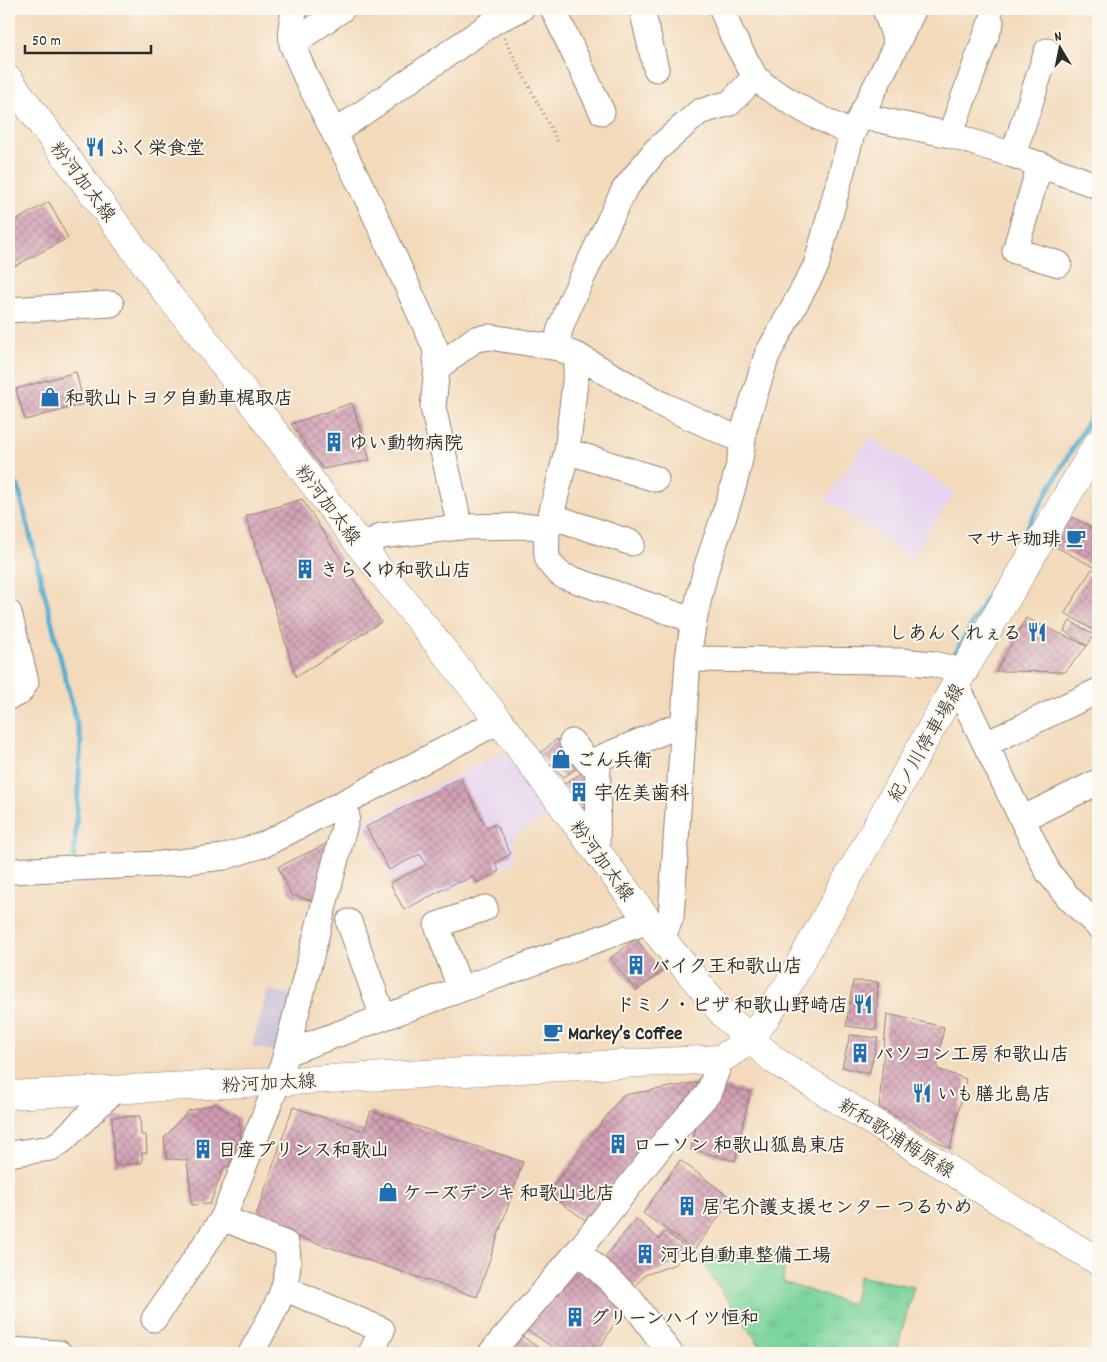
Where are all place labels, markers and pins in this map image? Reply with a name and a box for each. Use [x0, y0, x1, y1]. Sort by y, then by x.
restaurant icon: ふく栄食堂 [84, 136, 106, 158]
place label: ふく栄食堂 [110, 137, 205, 164]
shop icon: 和歌山トヨタ自動車梶取店 [39, 386, 61, 408]
place label: 和歌山トヨタ自動車梶取店 [65, 387, 293, 414]
building icon: ゆい動物病院 [323, 431, 345, 453]
place label: ゆい動物病院 [349, 432, 463, 459]
cafe icon: マサキ珈琲 [1065, 527, 1087, 549]
place label: マサキ珈琲 [966, 528, 1061, 555]
building icon: きらくゆ和歌山店 [294, 558, 316, 580]
place label: きらくゆ和歌山店 [320, 559, 471, 586]
restaurant icon: しあんくれぇる [1026, 621, 1048, 643]
place label: しあんくれぇる [889, 622, 1022, 649]
shop icon: ごん兵衛 [550, 748, 572, 770]
place label: ごん兵衛 [576, 749, 652, 776]
building icon: 宇佐美歯科 [568, 781, 590, 803]
place label: 宇佐美歯科 [594, 782, 690, 809]
building icon: バイク王和歌山店 [625, 954, 647, 976]
place label: バイク王和歌山店 [651, 955, 803, 982]
restaurant icon: ドミノ・ピザ 和歌山野崎店 [852, 993, 874, 1015]
place label: ドミノ・ピザ 和歌山野崎店 [616, 994, 848, 1021]
cafe icon: Markey’s Coffee [542, 1021, 564, 1043]
place label: Markey’s Coffee [568, 1022, 682, 1049]
building icon: パソコン工房 和歌山店 [849, 1042, 871, 1064]
place label: パソコン工房 和歌山店 [875, 1043, 1069, 1070]
restaurant icon: いも膳北島店 [911, 1082, 933, 1104]
place label: いも膳北島店 [937, 1083, 1051, 1110]
building icon: ローソン 和歌山狐島東店 [607, 1133, 629, 1155]
place label: ローソン 和歌山狐島東店 [633, 1134, 846, 1161]
building icon: 日産プリンス和歌山 [192, 1138, 214, 1160]
place label: 日産プリンス和歌山 [218, 1139, 389, 1166]
shop icon: ケーズデンキ 和歌山北店 [377, 1181, 399, 1203]
place label: ケーズデンキ 和歌山北店 [403, 1182, 615, 1209]
building icon: 居宅介護支援センター つるかめ [676, 1195, 698, 1217]
place label: 居宅介護支援センター つるかめ [702, 1196, 972, 1223]
building icon: 河北自動車整備工場 [634, 1243, 656, 1265]
place label: 河北自動車整備工場 [660, 1244, 831, 1271]
building icon: グリーンハイツ恒和 [564, 1306, 586, 1328]
place label: グリーンハイツ恒和 [590, 1307, 759, 1334]

